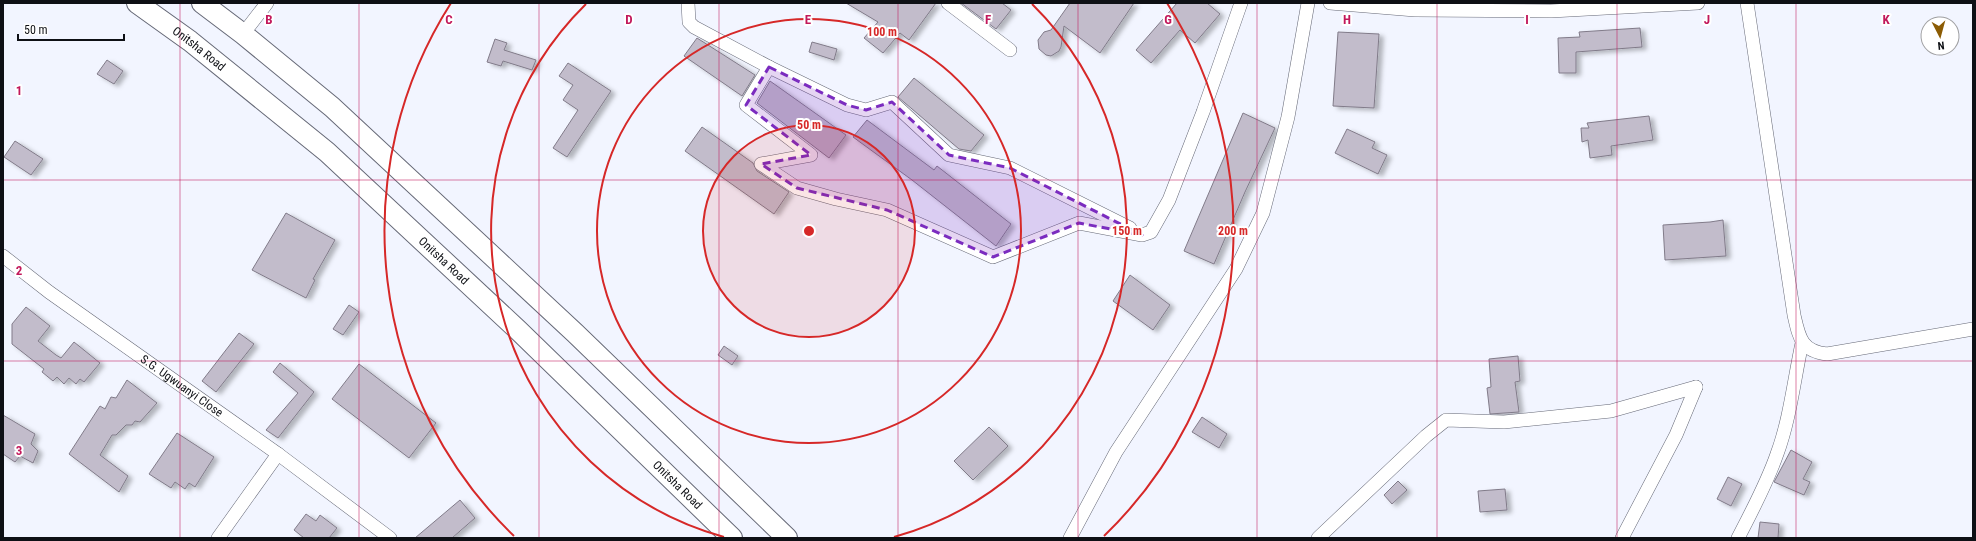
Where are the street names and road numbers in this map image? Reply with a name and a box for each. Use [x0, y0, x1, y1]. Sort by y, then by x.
street label: Onitsha Road [170, 24, 228, 74]
street label: Onitsha Road [416, 234, 472, 287]
street label: S.G. Ugwuanyi Close [138, 352, 226, 420]
street label: Onitsha Road [650, 458, 705, 512]

